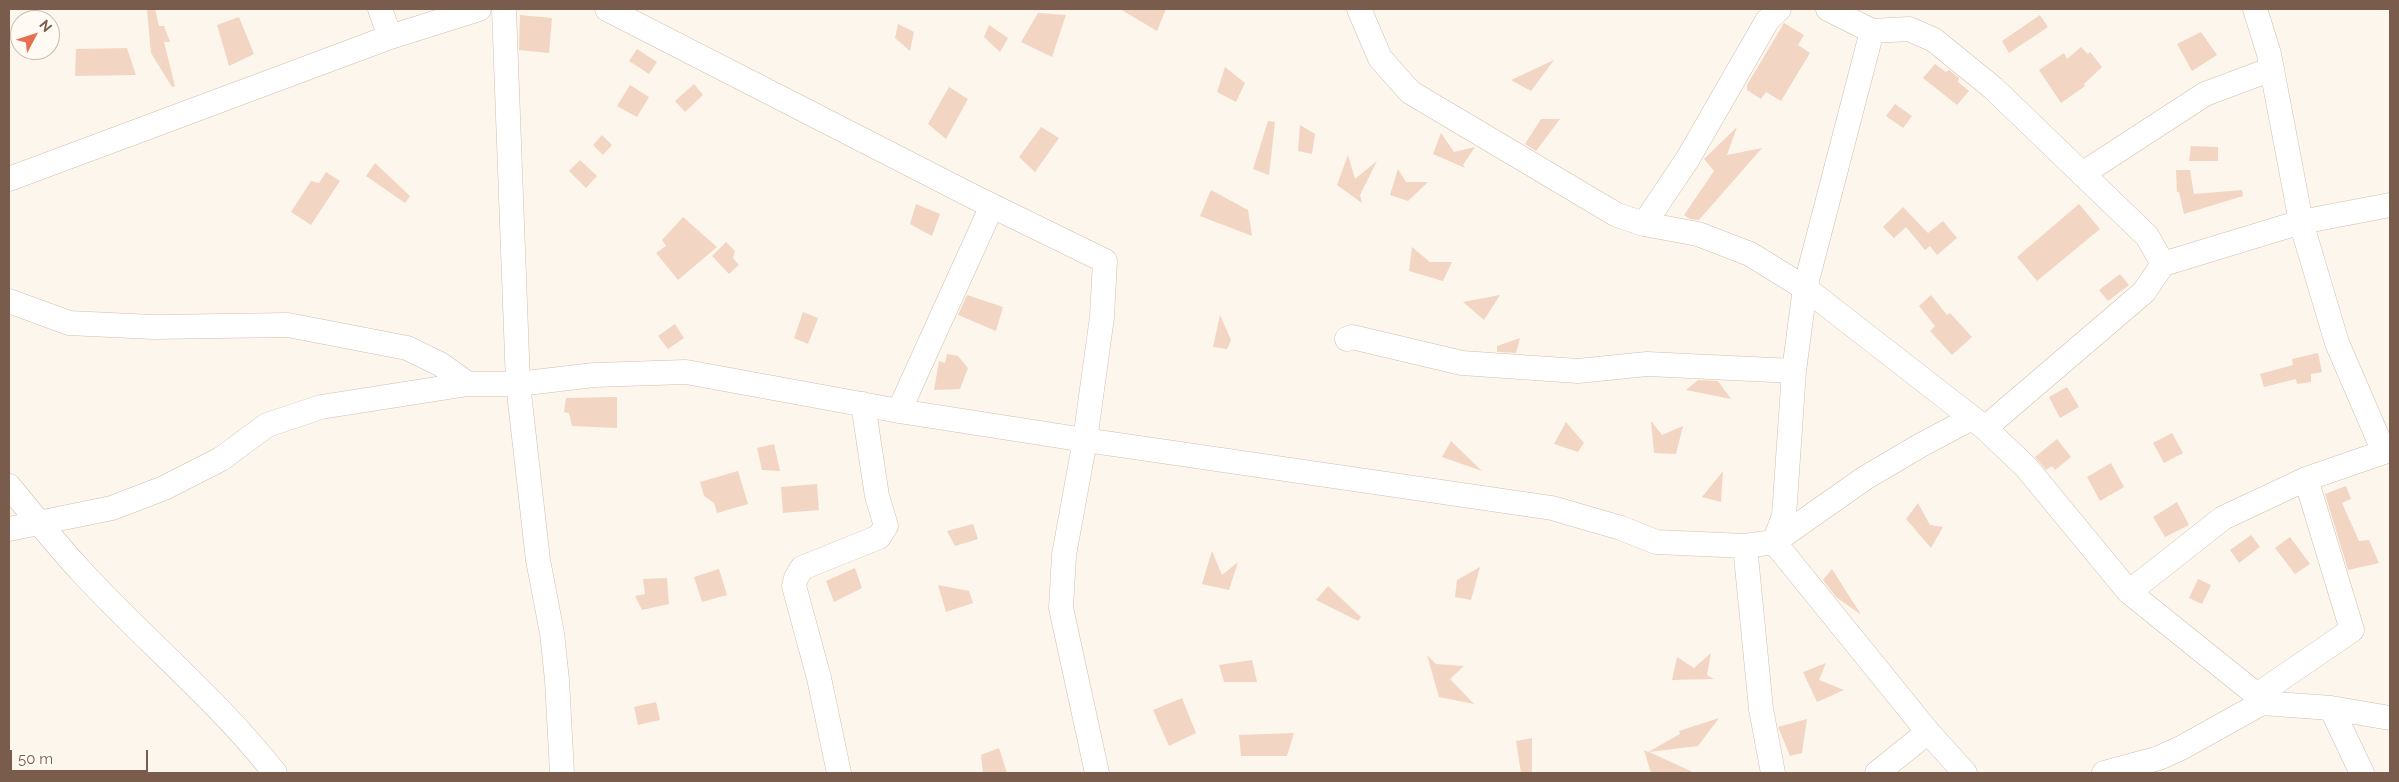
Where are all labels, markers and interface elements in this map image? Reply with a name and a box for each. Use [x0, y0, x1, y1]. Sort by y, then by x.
north arrow [10, 10, 60, 60]
text: N [36, 17, 55, 35]
scale bar [12, 740, 150, 772]
text: 50 m [18, 750, 53, 768]

